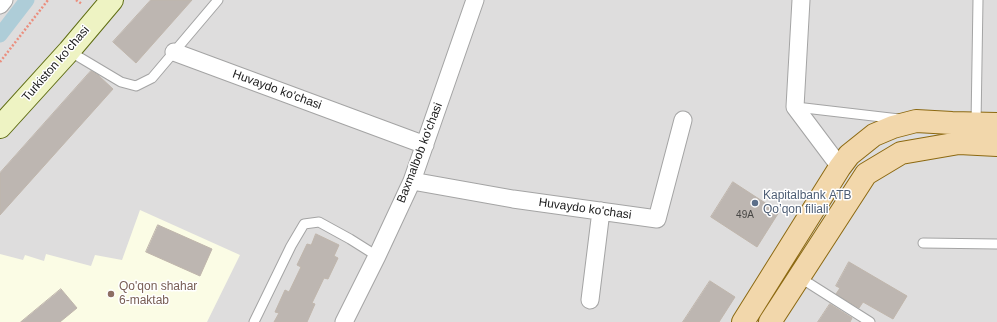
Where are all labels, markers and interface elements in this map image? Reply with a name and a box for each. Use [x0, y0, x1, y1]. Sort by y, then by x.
street label: Turkiston ko'chasi [19, 23, 93, 105]
street label: Huvaydo ko'chasi [231, 67, 323, 113]
street label: Baxmalbob ko'chasi [394, 101, 446, 205]
place label: Kapitalbank ATB Qo’qon filiali [763, 189, 851, 217]
street label: Huvaydo ko'chasi [538, 195, 632, 223]
marker: Kapitalbank ATB Qo’qon filiali [750, 198, 760, 208]
house number: 49A [736, 209, 754, 221]
place label: Qo'qon shahar 6-maktab [119, 280, 197, 308]
marker: Qo'qon shahar 6-maktab [106, 289, 116, 299]

